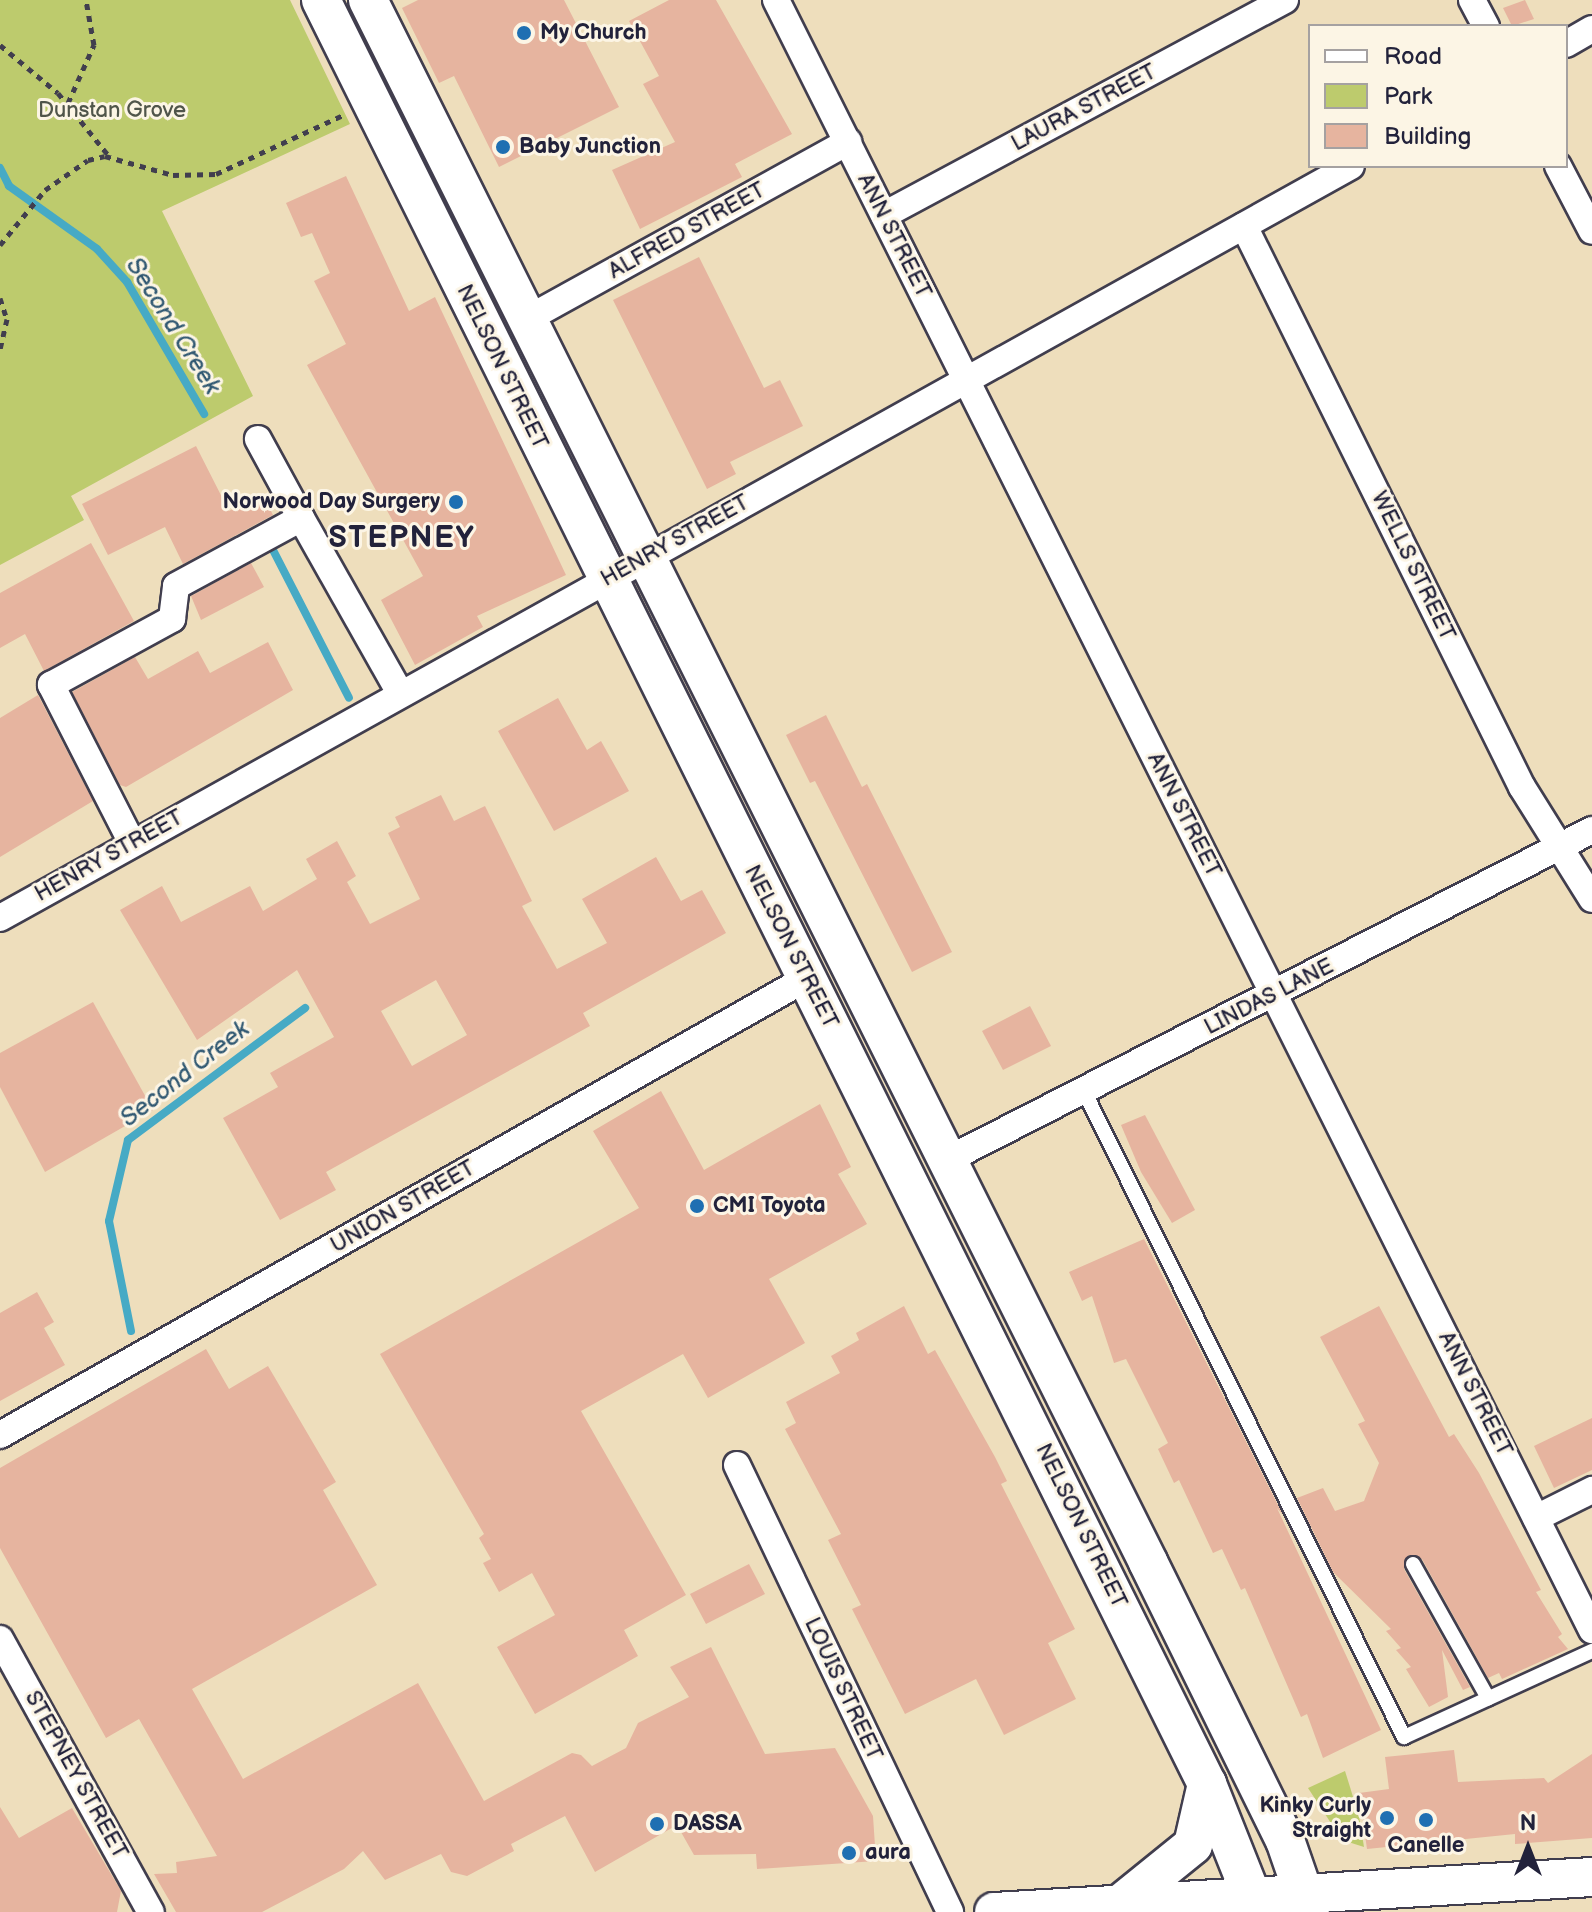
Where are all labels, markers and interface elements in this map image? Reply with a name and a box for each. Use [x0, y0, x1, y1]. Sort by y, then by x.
place label: My Church [540, 20, 647, 46]
marker: My Church [515, 24, 533, 42]
legend [1308, 24, 1568, 168]
text: Road [1384, 42, 1442, 71]
street label: LAURA STREET [1007, 59, 1161, 157]
text: Park [1384, 82, 1432, 111]
park label: Dunstan Grove [38, 98, 186, 124]
text: Building [1384, 122, 1471, 151]
place label: Baby Junction [519, 134, 662, 160]
marker: Baby Junction [494, 138, 512, 156]
street label: ANN STREET [851, 169, 937, 303]
street label: ALFRED STREET [604, 177, 770, 285]
water label: Second Creek [120, 253, 226, 399]
street label: NELSON STREET [451, 280, 553, 454]
street label: WELLS STREET [1365, 487, 1461, 645]
place label: Norwood Day Surgery [222, 489, 440, 515]
street label: HENRY STREET [596, 489, 754, 593]
marker: Norwood Day Surgery [447, 493, 465, 511]
district label: STEPNEY [329, 520, 475, 556]
street label: ANN STREET [1141, 748, 1227, 882]
street label: HENRY STREET [30, 804, 188, 908]
street label: NELSON STREET [738, 861, 844, 1033]
street label: LINDAS LANE [1200, 953, 1338, 1041]
water label: Second Creek [115, 1015, 255, 1133]
street label: UNION STREET [326, 1155, 480, 1259]
place label: CMI Toyota [713, 1193, 826, 1219]
marker: CMI Toyota [688, 1197, 706, 1215]
street label: ANN STREET [1432, 1327, 1518, 1461]
street label: NELSON STREET [1030, 1439, 1132, 1613]
street label: LOUIS STREET [798, 1613, 888, 1765]
street label: STEPNEY STREET [19, 1686, 133, 1864]
place label: Kinky Curly Straight [1259, 1792, 1371, 1844]
north arrow [1488, 1808, 1568, 1888]
marker: Kinky Curly Straight [1378, 1809, 1396, 1827]
text: N [1520, 1810, 1536, 1837]
place label: DASSA [673, 1811, 742, 1837]
marker: Canelle [1417, 1811, 1435, 1829]
marker: DASSA [648, 1815, 666, 1833]
place label: Canelle [1388, 1833, 1464, 1859]
place label: aura [865, 1840, 911, 1866]
marker: aura [840, 1844, 858, 1862]

